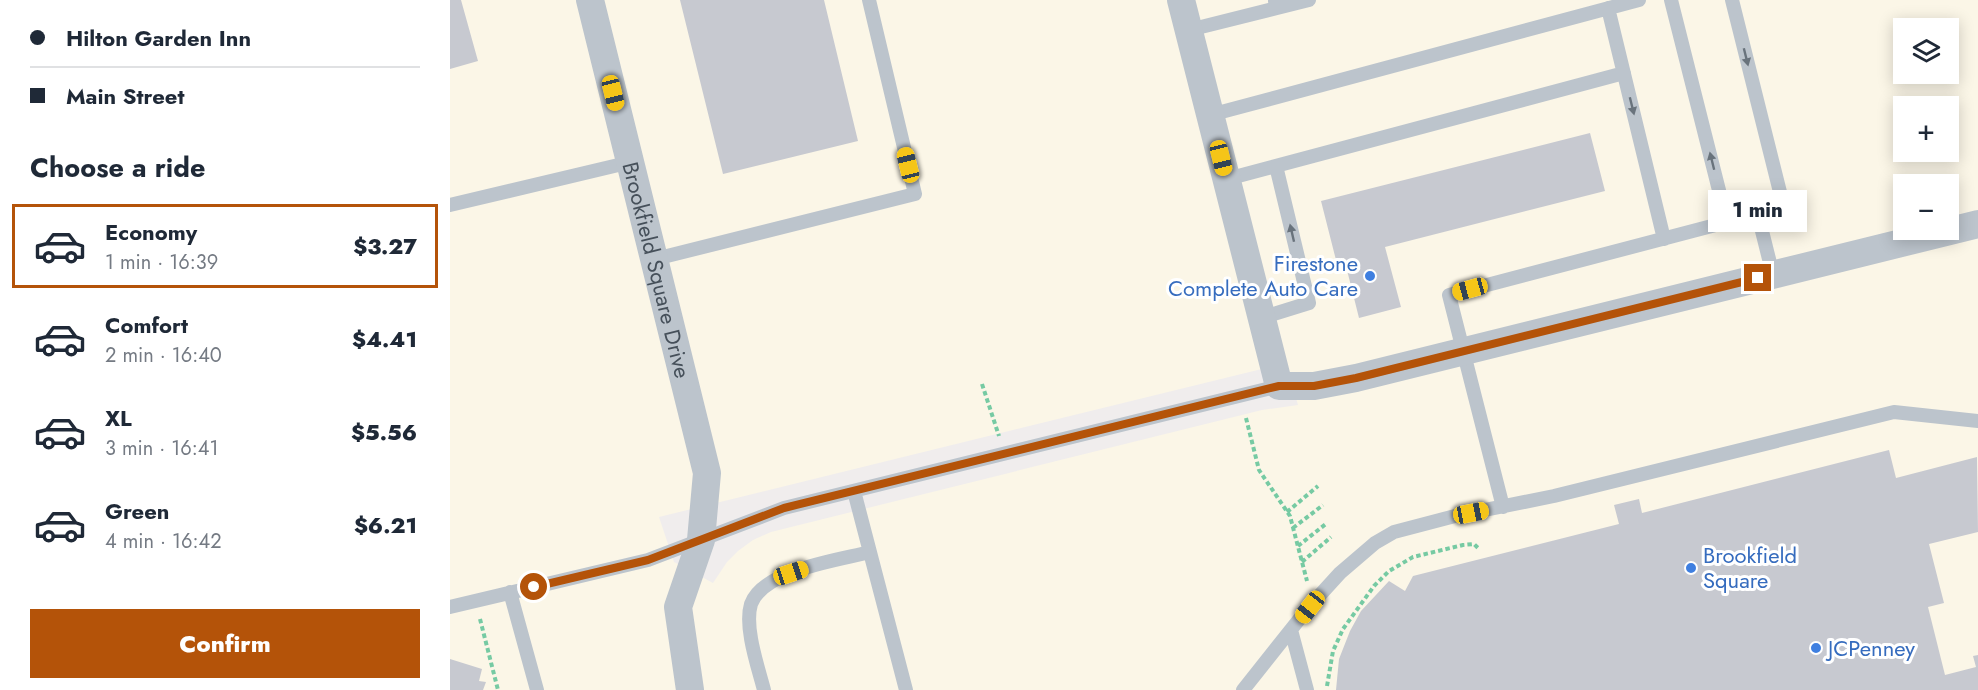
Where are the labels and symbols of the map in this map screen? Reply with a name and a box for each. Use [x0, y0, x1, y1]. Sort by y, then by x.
one-way arrow [1741, 48, 1751, 66]
car [600, 73, 626, 113]
one-way arrow [1627, 97, 1637, 115]
car [1208, 138, 1234, 178]
car [895, 145, 921, 185]
one-way arrow [1706, 152, 1716, 170]
street label: Brookfield Square Drive [615, 158, 699, 381]
callout: 1 min [1708, 191, 1808, 233]
one-way arrow [1287, 223, 1296, 242]
place label: Firestone Complete Auto Care [1168, 247, 1358, 304]
route end [1744, 264, 1771, 291]
marker: Firestone Complete Auto Care [1363, 269, 1377, 283]
car [1450, 276, 1490, 302]
car [1452, 501, 1490, 525]
place label: Brookfield Square [1703, 539, 1797, 596]
car [771, 559, 811, 587]
marker: Brookfield Square [1684, 561, 1698, 575]
route start [520, 573, 547, 600]
car [1292, 587, 1328, 627]
place label: JCPenney [1825, 632, 1915, 664]
marker: JCPenney [1809, 641, 1823, 655]

